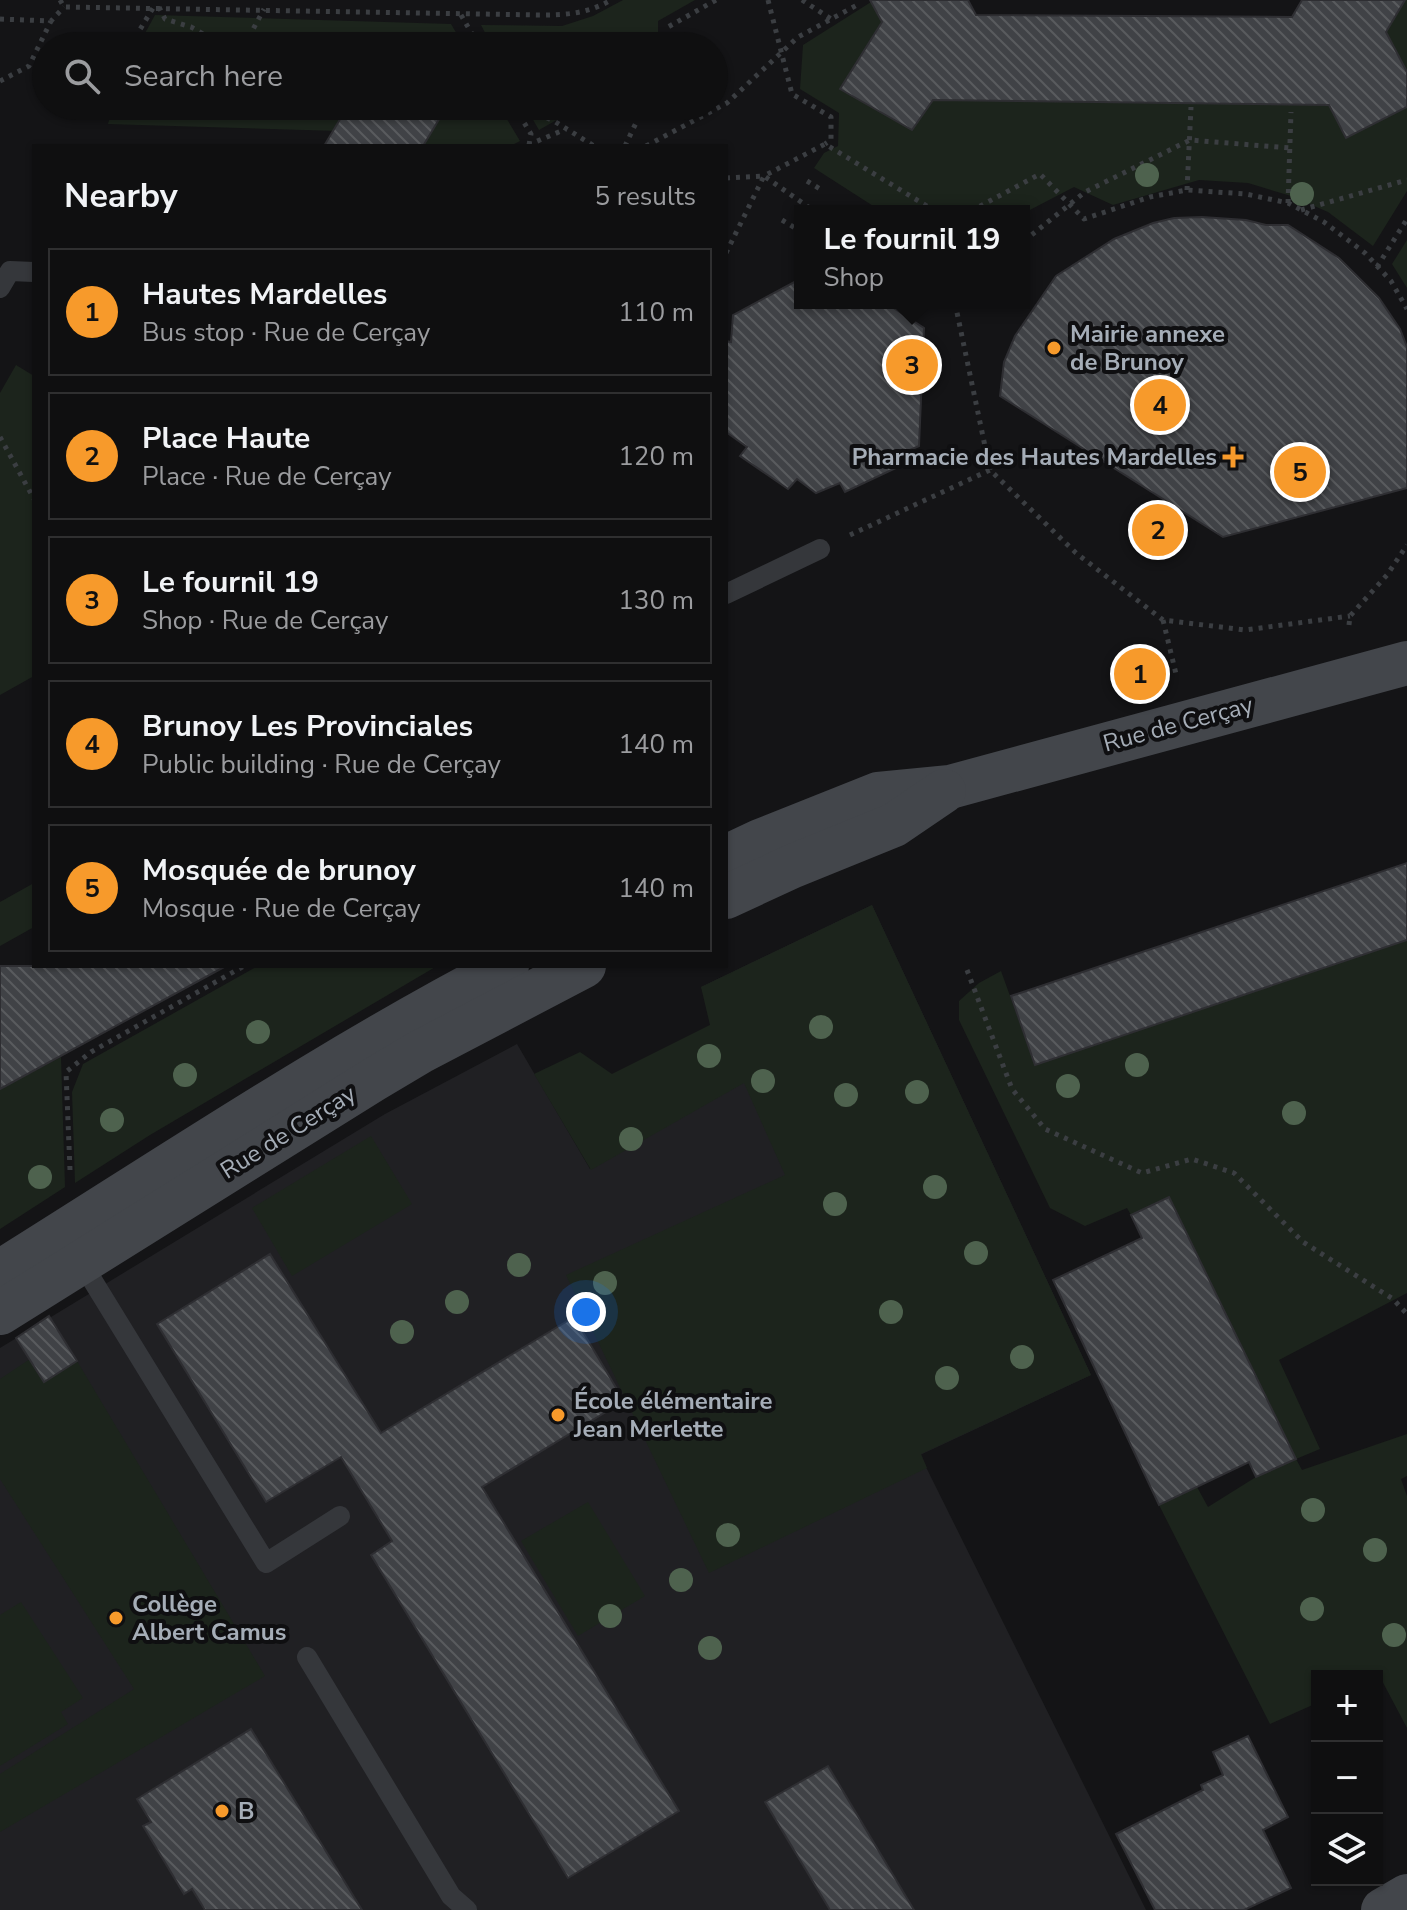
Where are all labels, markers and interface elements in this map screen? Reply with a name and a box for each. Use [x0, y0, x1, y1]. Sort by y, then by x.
search box [32, 32, 728, 120]
icon: search [60, 54, 104, 98]
text: Search here [124, 56, 283, 97]
text: Nearby [64, 173, 178, 219]
text: 5 results [595, 179, 696, 214]
popup [794, 205, 1030, 309]
text: Le fournil 19 [824, 219, 1000, 260]
text: Shop [824, 260, 884, 295]
text: Hautes Mardelles [142, 274, 387, 315]
text: 1 [84, 295, 100, 330]
text: 110 m [618, 295, 694, 330]
text: Bus stop · Rue de Cerçay [142, 315, 430, 350]
place label: Mairie annexe de Brunoy [1070, 318, 1225, 378]
pin: 3 [886, 335, 938, 395]
marker: Mairie annexe de Brunoy [1045, 339, 1063, 357]
pin: 4 [1134, 375, 1186, 435]
text: Place Haute [142, 418, 310, 459]
text: 2 [84, 439, 100, 474]
text: 120 m [618, 439, 694, 474]
place label: Pharmacie des Hautes Mardelles [852, 441, 1217, 473]
pin: 5 [1274, 442, 1326, 502]
marker: Pharmacie des Hautes Mardelles [1224, 448, 1242, 466]
text: Place · Rue de Cerçay [142, 459, 392, 494]
pin: 2 [1132, 500, 1184, 560]
text: Le fournil 19 [142, 562, 319, 603]
text: 3 [84, 583, 100, 618]
text: 130 m [618, 583, 694, 618]
text: Shop · Rue de Cerçay [142, 603, 388, 638]
pin: 1 [1114, 644, 1166, 704]
street label: Rue de Cerçay [1100, 688, 1257, 759]
text: Brunoy Les Provinciales [142, 706, 473, 747]
text: 4 [84, 727, 100, 762]
text: 140 m [618, 727, 694, 762]
text: Public building · Rue de Cerçay [142, 747, 501, 782]
text: Mosquée de brunoy [142, 850, 416, 891]
text: 5 [84, 871, 100, 906]
text: 140 m [618, 871, 694, 906]
text: Mosque · Rue de Cerçay [142, 891, 421, 926]
street label: Rue de Cerçay [214, 1077, 362, 1186]
your location [566, 1292, 606, 1332]
place label: École élémentaire Jean Merlette [573, 1385, 773, 1445]
marker: École élémentaire Jean Merlette [549, 1406, 567, 1424]
place label: Collège Albert Camus [132, 1588, 286, 1648]
marker: Collège Albert Camus [107, 1609, 125, 1627]
map controls [1311, 1670, 1383, 1886]
button: + [1311, 1670, 1383, 1742]
button: − [1311, 1742, 1383, 1814]
place label: B [238, 1795, 255, 1827]
marker: B [213, 1802, 231, 1820]
button: layers [1311, 1814, 1383, 1886]

